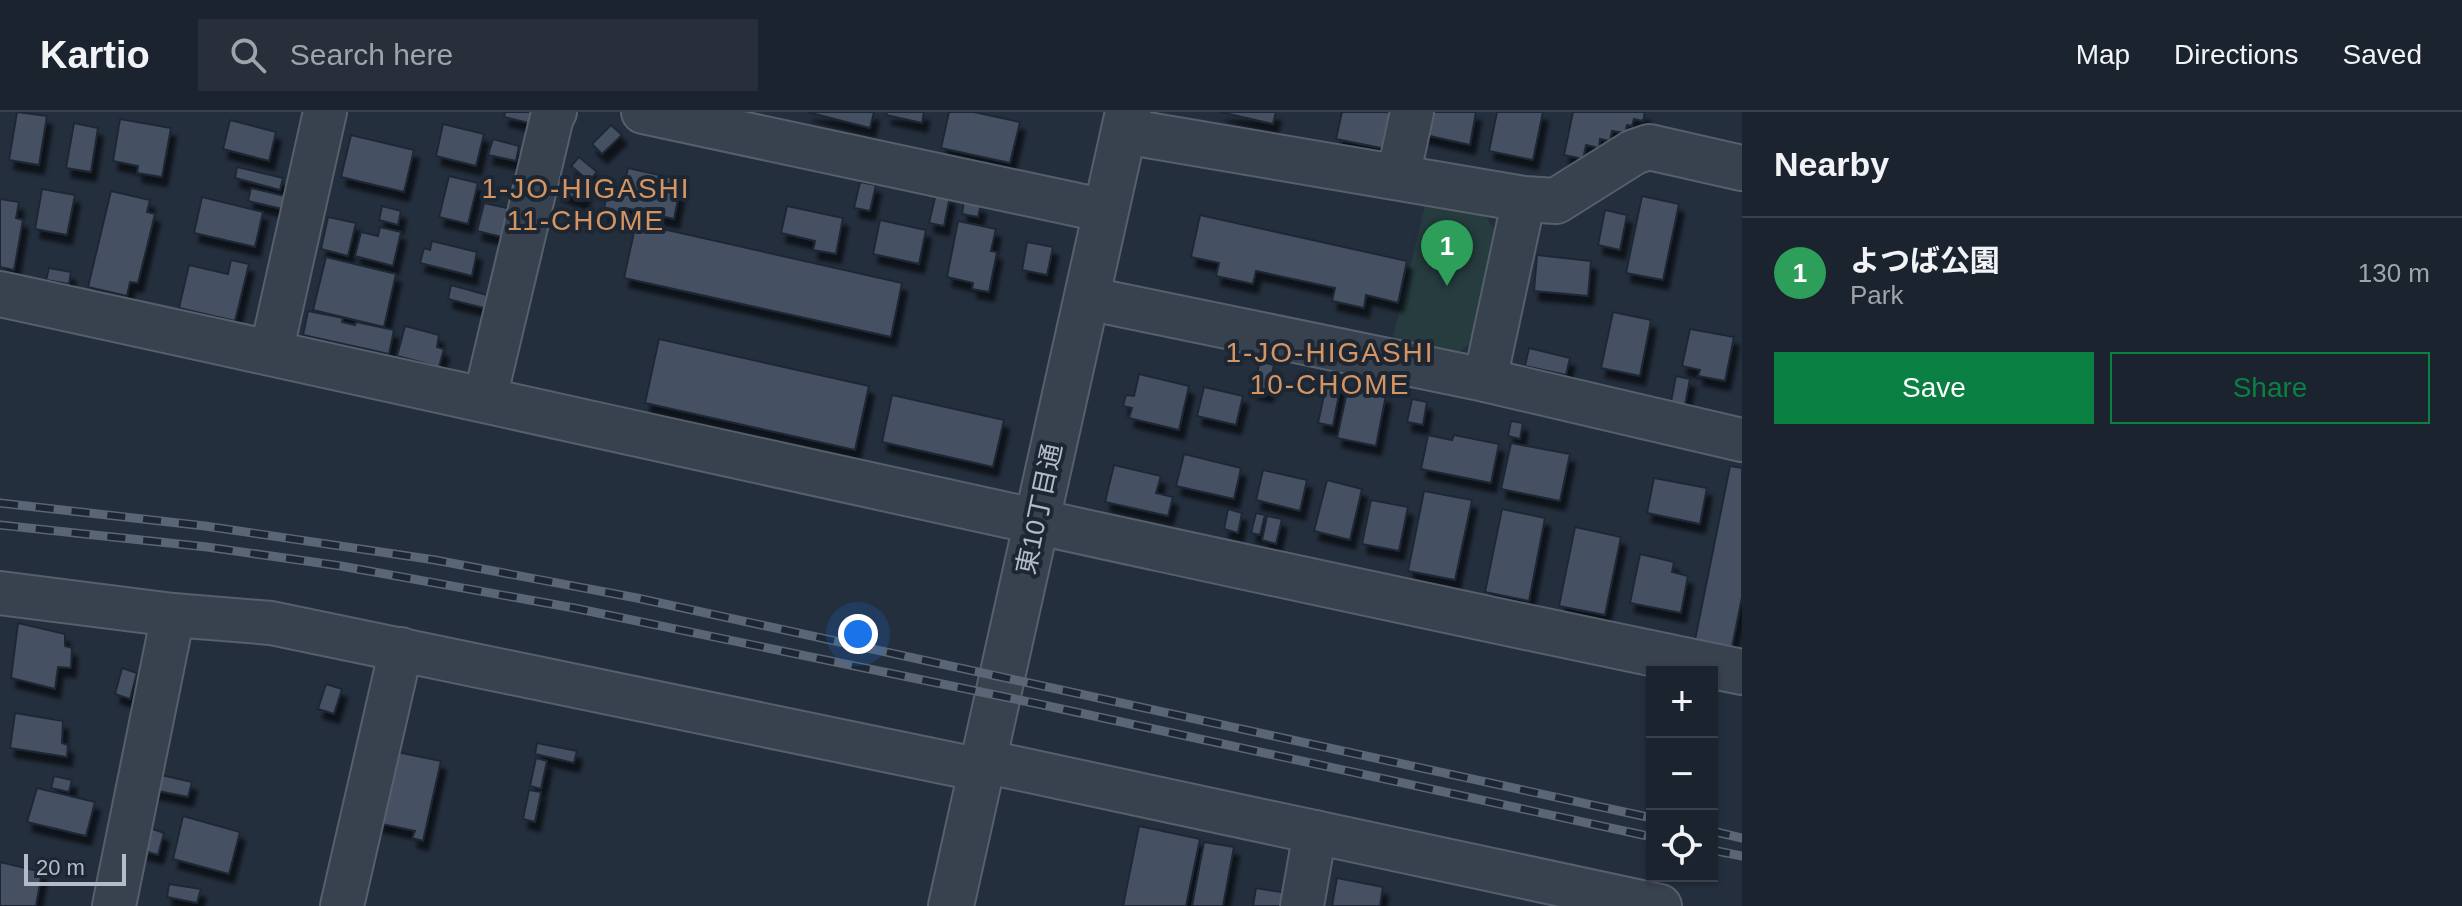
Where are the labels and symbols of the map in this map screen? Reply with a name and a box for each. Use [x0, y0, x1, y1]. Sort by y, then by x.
district label: 1-JO-HIGASHI 11-CHOME [481, 173, 691, 236]
pin: 1 [1421, 220, 1473, 286]
district label: 1-JO-HIGASHI 10-CHOME [1225, 337, 1435, 400]
street label: 東10丁目通 [1011, 441, 1067, 577]
your location [838, 614, 878, 654]
scale bar [24, 850, 126, 886]

